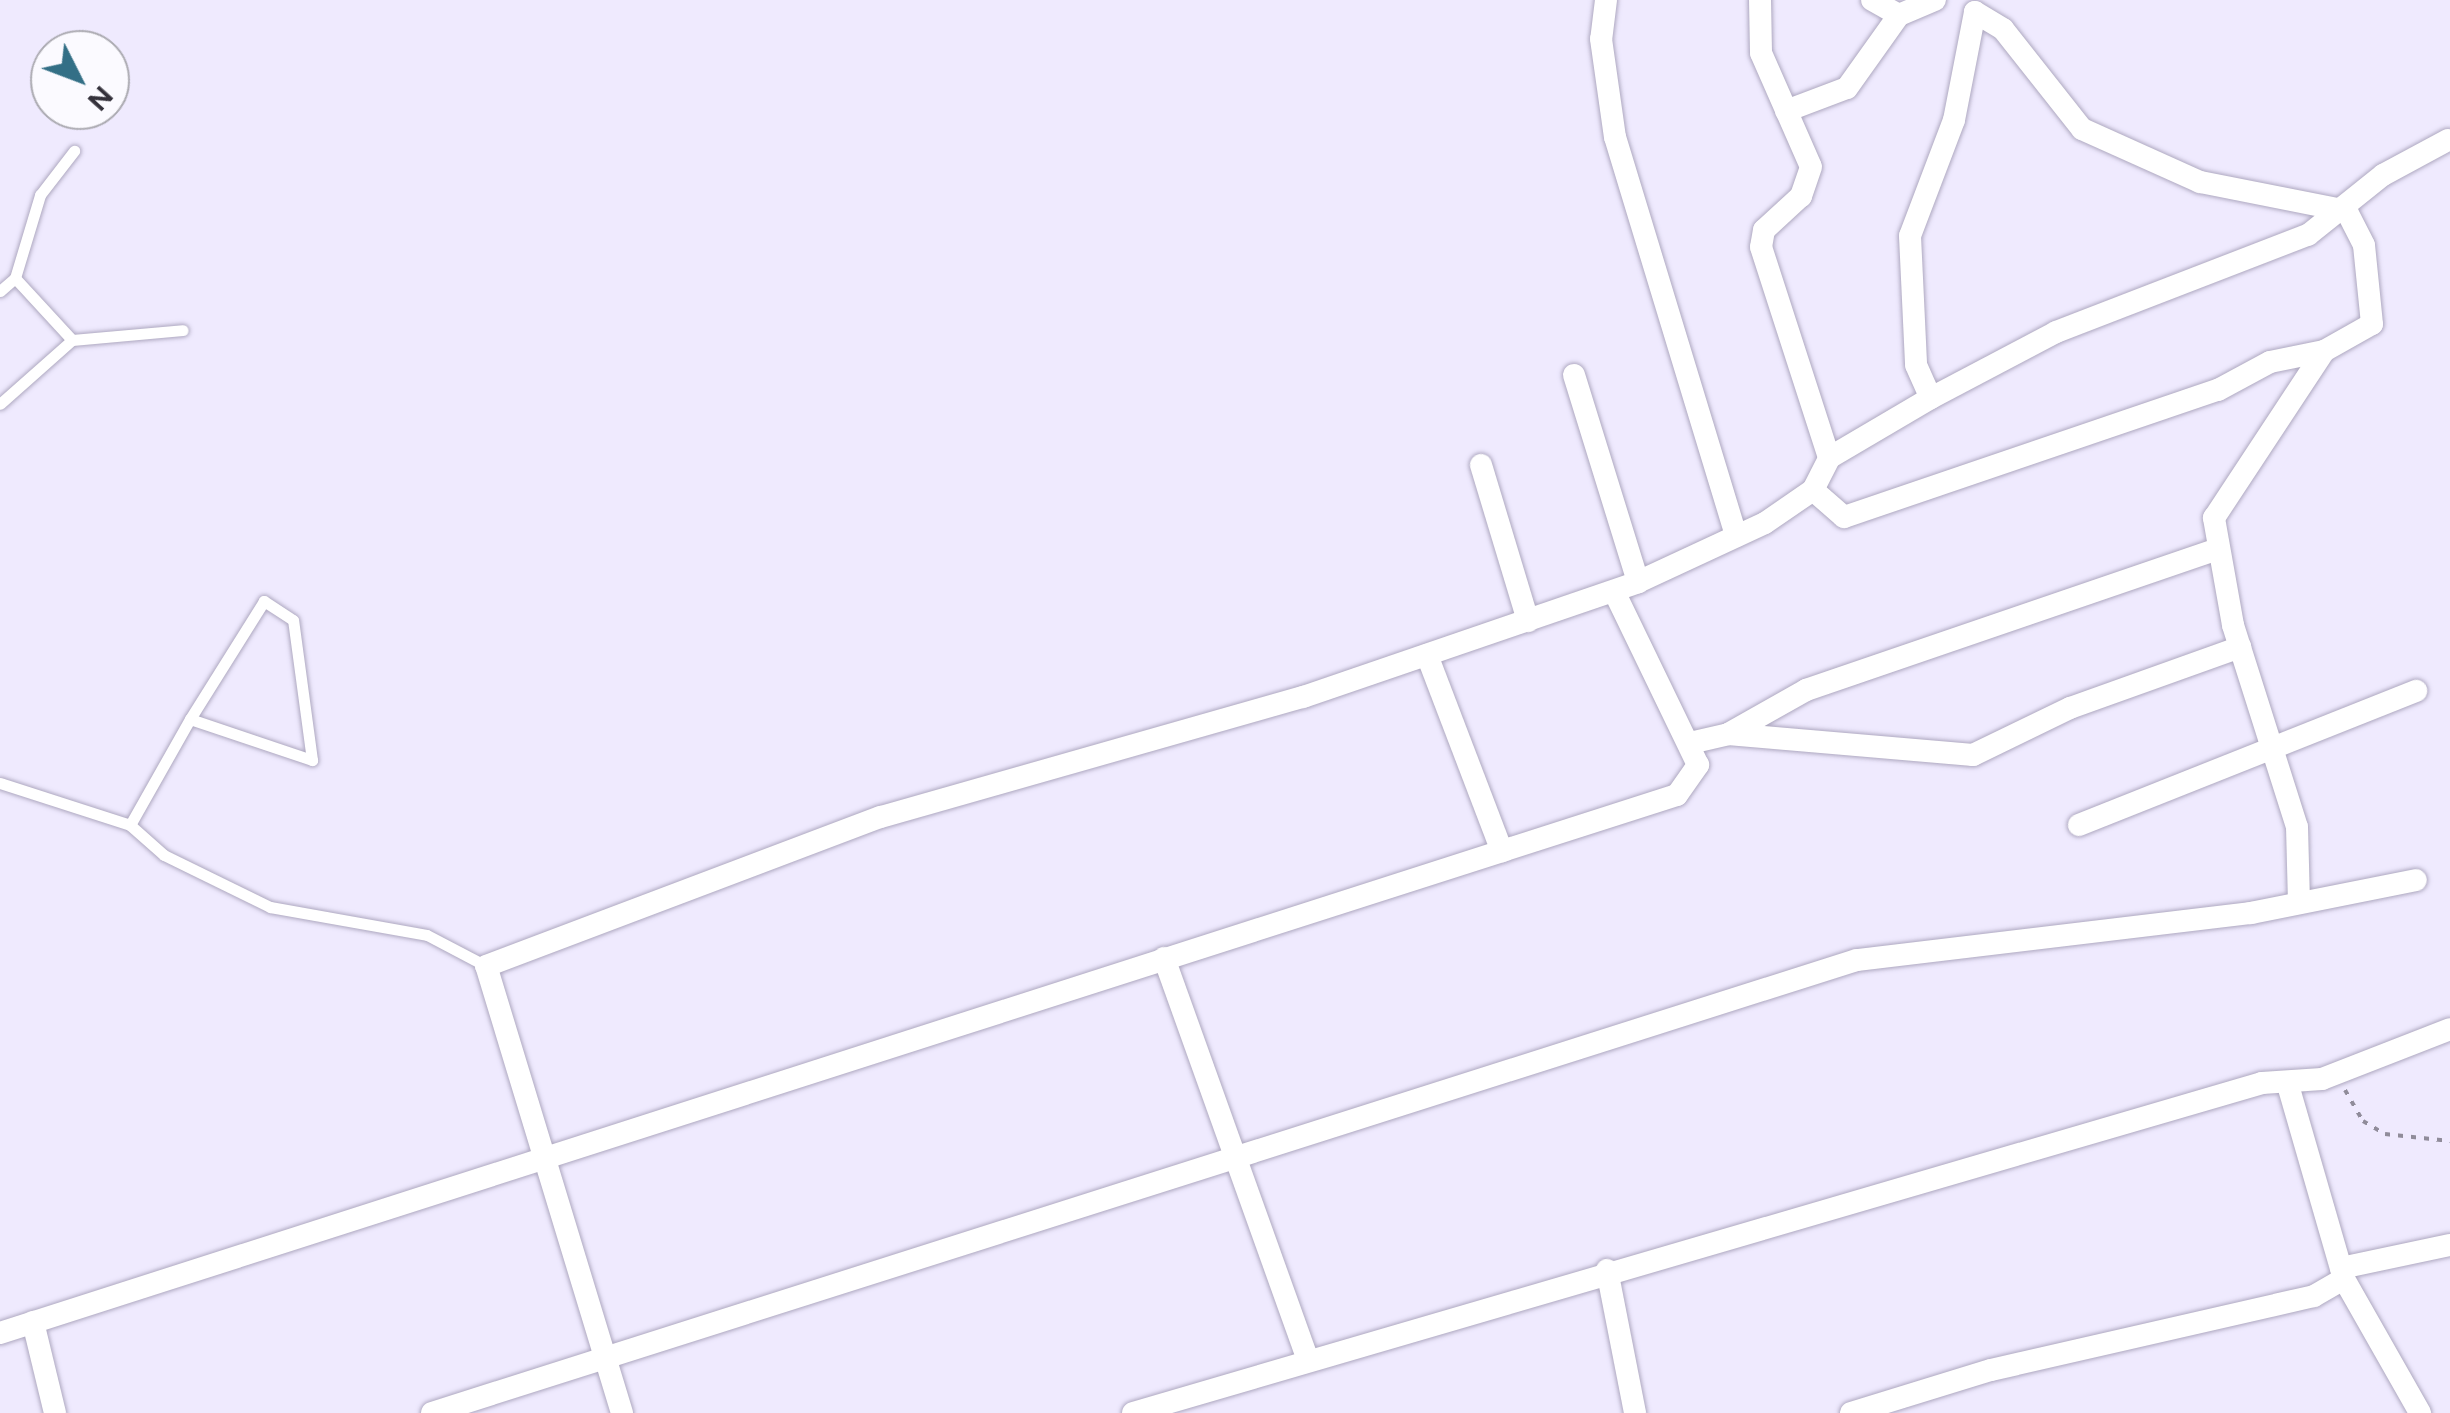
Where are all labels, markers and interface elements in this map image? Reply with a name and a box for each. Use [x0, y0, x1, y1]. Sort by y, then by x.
north arrow [30, 30, 130, 130]
text: N [81, 79, 121, 118]

